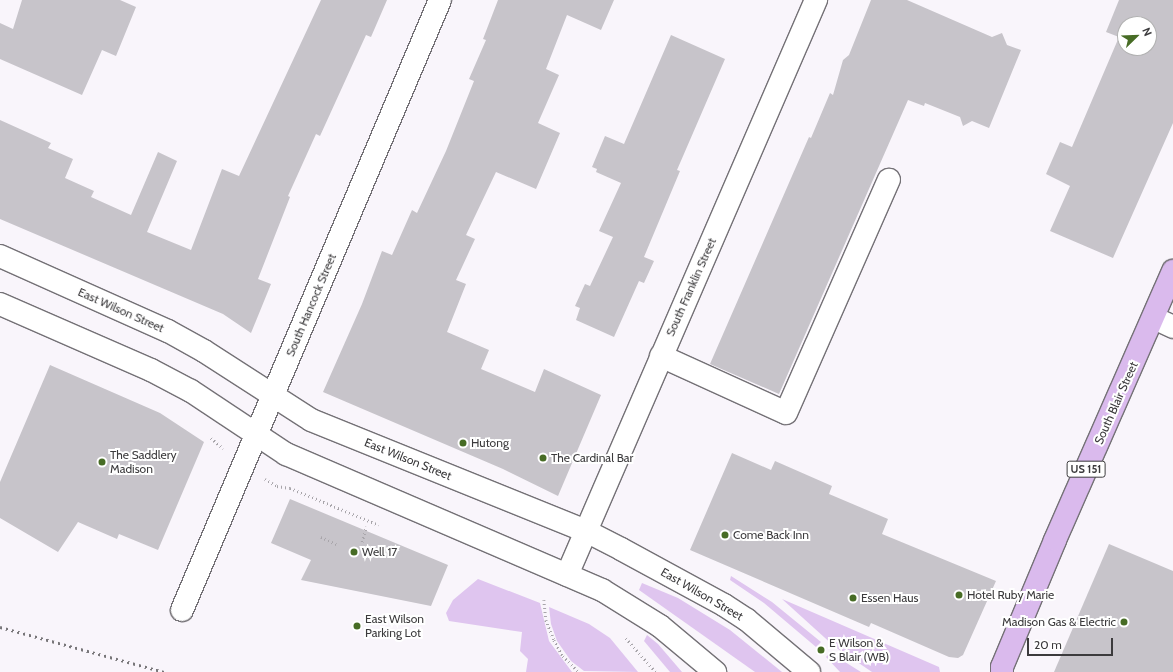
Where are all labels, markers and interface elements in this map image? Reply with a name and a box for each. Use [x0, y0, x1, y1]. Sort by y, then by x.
north arrow [1117, 16, 1157, 56]
text: N [1139, 25, 1155, 38]
street label: South Franklin Street [663, 236, 719, 338]
street label: South Hancock Street [283, 251, 339, 359]
street label: East Wilson Street [76, 285, 166, 335]
street label: South Blair Street [1091, 360, 1141, 446]
street label: East Wilson Street [362, 435, 454, 483]
place label: Hutong [471, 436, 509, 450]
marker: Hutong [458, 438, 468, 448]
place label: The Saddlery Madison [110, 448, 177, 476]
place label: The Cardinal Bar [551, 451, 633, 465]
marker: The Cardinal Bar [538, 453, 548, 463]
marker: The Saddlery Madison [97, 457, 107, 467]
road number: US 151 [1066, 460, 1106, 478]
place label: Come Back Inn [733, 528, 809, 542]
marker: Come Back Inn [720, 530, 730, 540]
place label: Well 17 [362, 545, 397, 559]
marker: Well 17 [349, 547, 359, 557]
street label: East Wilson Street [658, 565, 746, 623]
place label: Hotel Ruby Marie [967, 588, 1054, 602]
marker: Hotel Ruby Marie [954, 590, 964, 600]
place label: Essen Haus [861, 591, 918, 605]
marker: Essen Haus [848, 593, 858, 603]
place label: East Wilson Parking Lot [365, 612, 424, 640]
place label: Madison Gas & Electric [1002, 615, 1116, 629]
marker: Madison Gas & Electric [1119, 617, 1129, 627]
marker: East Wilson Parking Lot [352, 621, 362, 631]
scale bar [1029, 630, 1115, 656]
place label: E Wilson & S Blair (WB) [829, 636, 889, 664]
text: 20 m [1034, 637, 1062, 652]
marker: E Wilson & S Blair (WB) [816, 645, 826, 655]

